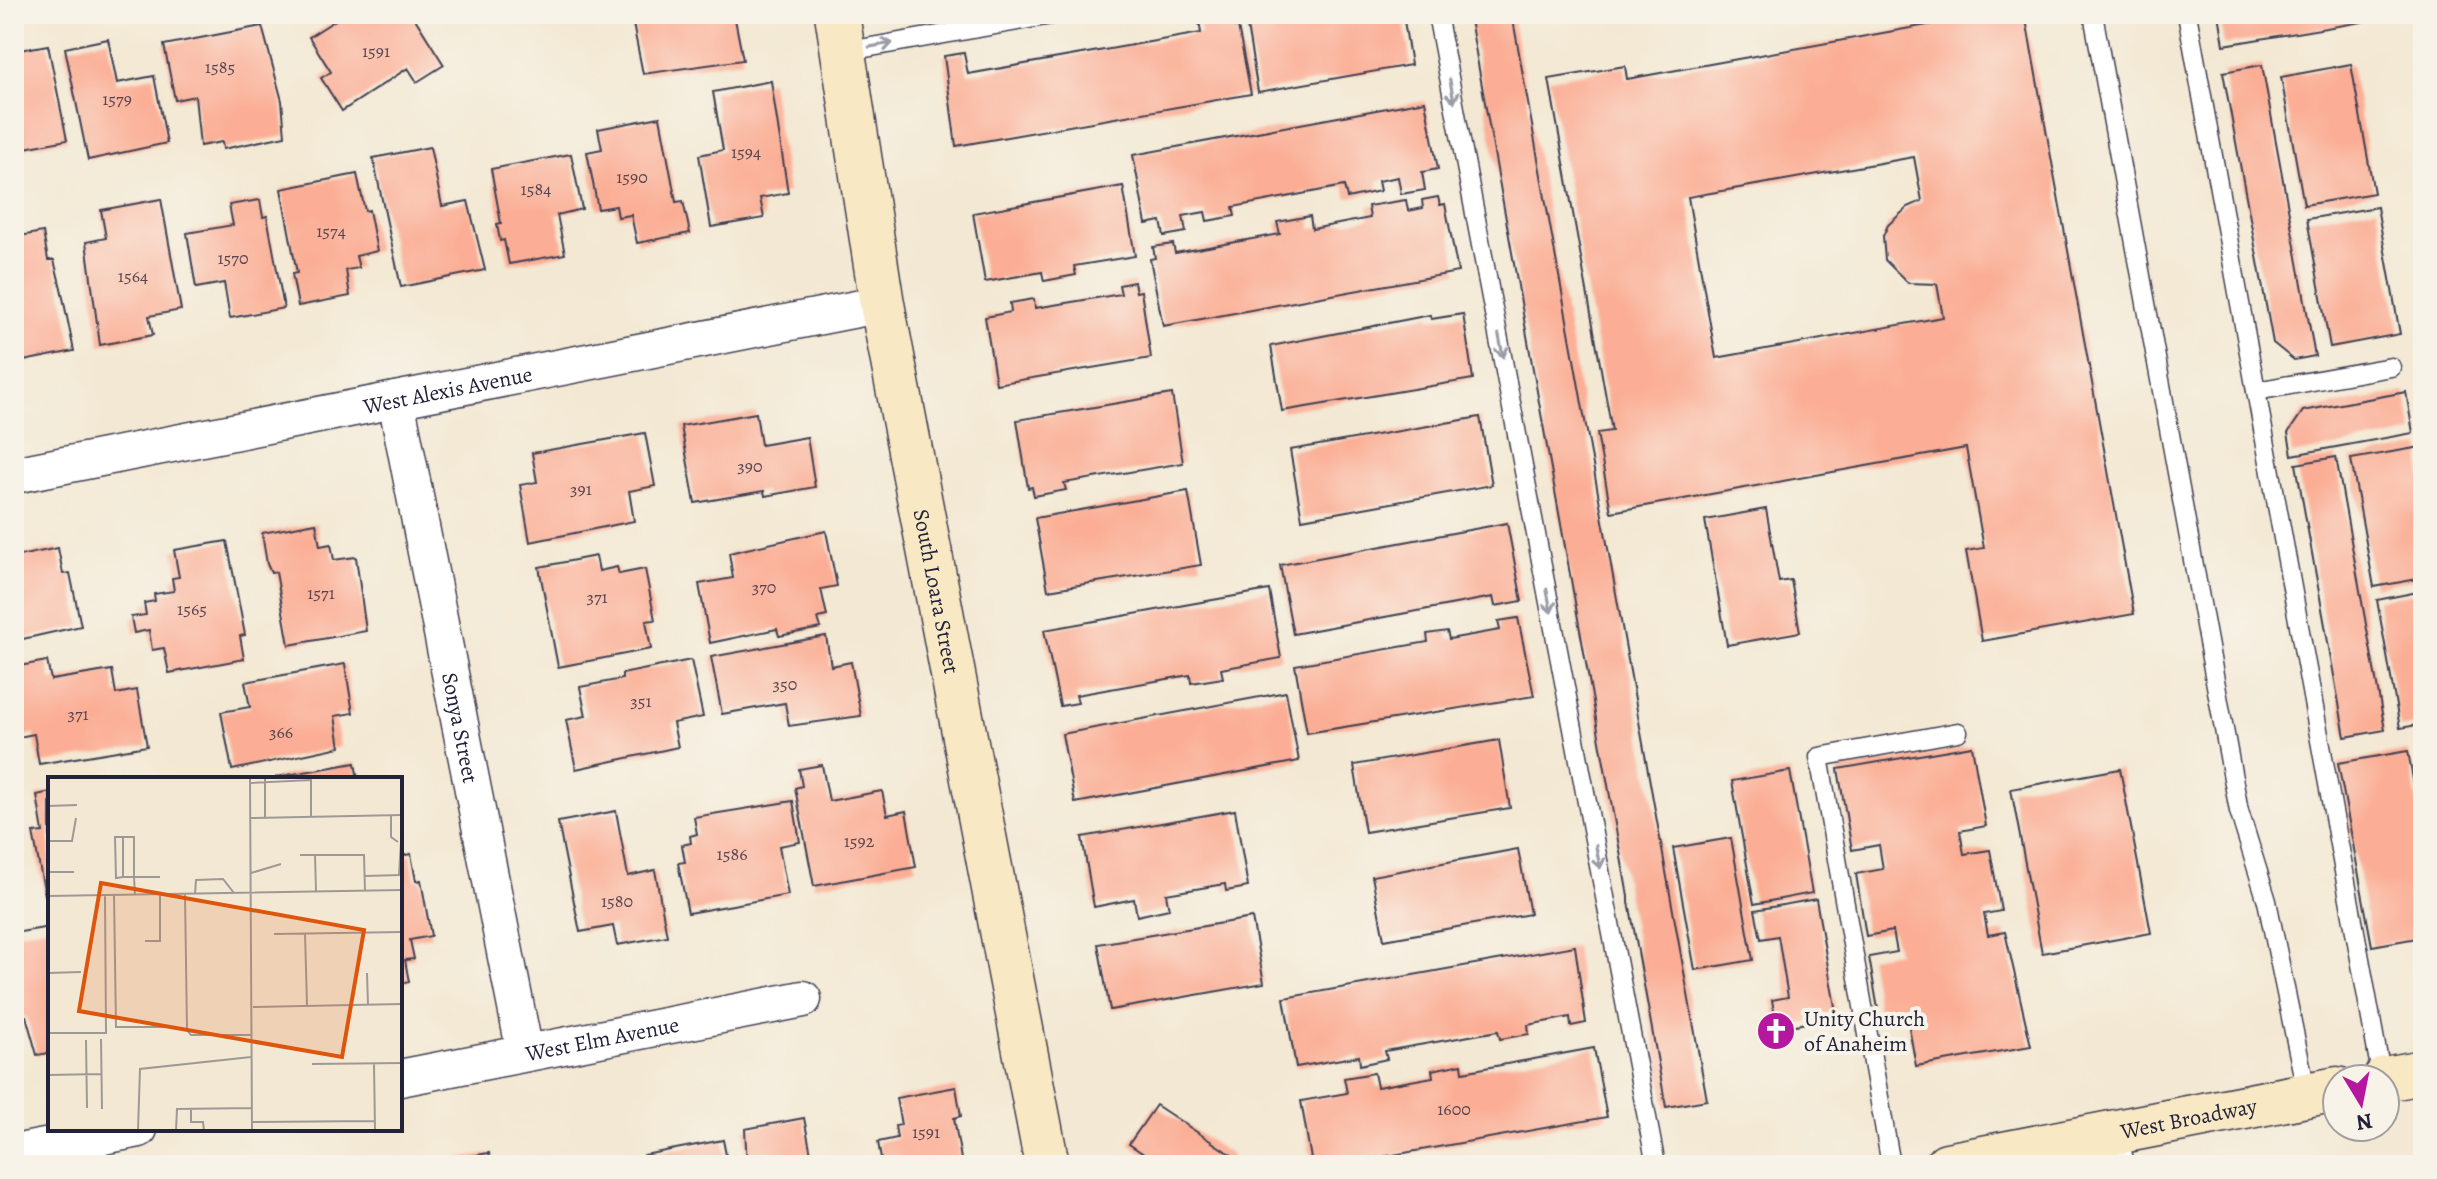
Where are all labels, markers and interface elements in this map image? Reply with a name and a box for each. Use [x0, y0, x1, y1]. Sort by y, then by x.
one-way arrow [868, 37, 893, 52]
house number: 1591 [362, 39, 390, 63]
house number: 1585 [205, 55, 235, 79]
one-way arrow [1445, 77, 1460, 103]
house number: 1579 [102, 87, 132, 111]
house number: 1594 [731, 140, 761, 164]
house number: 1590 [616, 165, 648, 189]
house number: 1584 [521, 177, 551, 201]
house number: 1574 [316, 219, 346, 243]
house number: 1570 [217, 246, 249, 270]
house number: 1564 [118, 264, 148, 288]
one-way arrow [1494, 333, 1509, 358]
street label: West Alexis Avenue [360, 359, 535, 422]
house number: 390 [737, 454, 763, 478]
house number: 391 [570, 477, 592, 501]
street label: South Loara Street [906, 507, 967, 676]
house number: 370 [752, 575, 776, 599]
house number: 1571 [307, 581, 335, 605]
house number: 371 [586, 585, 608, 609]
one-way arrow [1543, 588, 1558, 614]
house number: 1565 [177, 597, 207, 621]
street label: Sonya Street [434, 670, 485, 786]
house number: 350 [773, 672, 797, 696]
house number: 351 [630, 689, 652, 713]
house number: 371 [67, 702, 89, 726]
house number: 366 [269, 720, 293, 744]
inset map [48, 777, 402, 1131]
house number: 1592 [844, 829, 875, 853]
house number: 1586 [717, 842, 747, 866]
one-way arrow [1591, 844, 1606, 869]
house number: 1580 [601, 889, 633, 913]
place label: Unity Church of Anaheim [1804, 1004, 1925, 1059]
street label: West Elm Avenue [522, 1010, 682, 1069]
church icon: Unity Church of Anaheim [1755, 1010, 1797, 1052]
north arrow [2321, 1063, 2401, 1143]
street label: West Broadway [2117, 1091, 2260, 1147]
house number: 1600 [1437, 1097, 1471, 1121]
text: N [2354, 1106, 2375, 1138]
house number: 1591 [912, 1120, 940, 1144]

